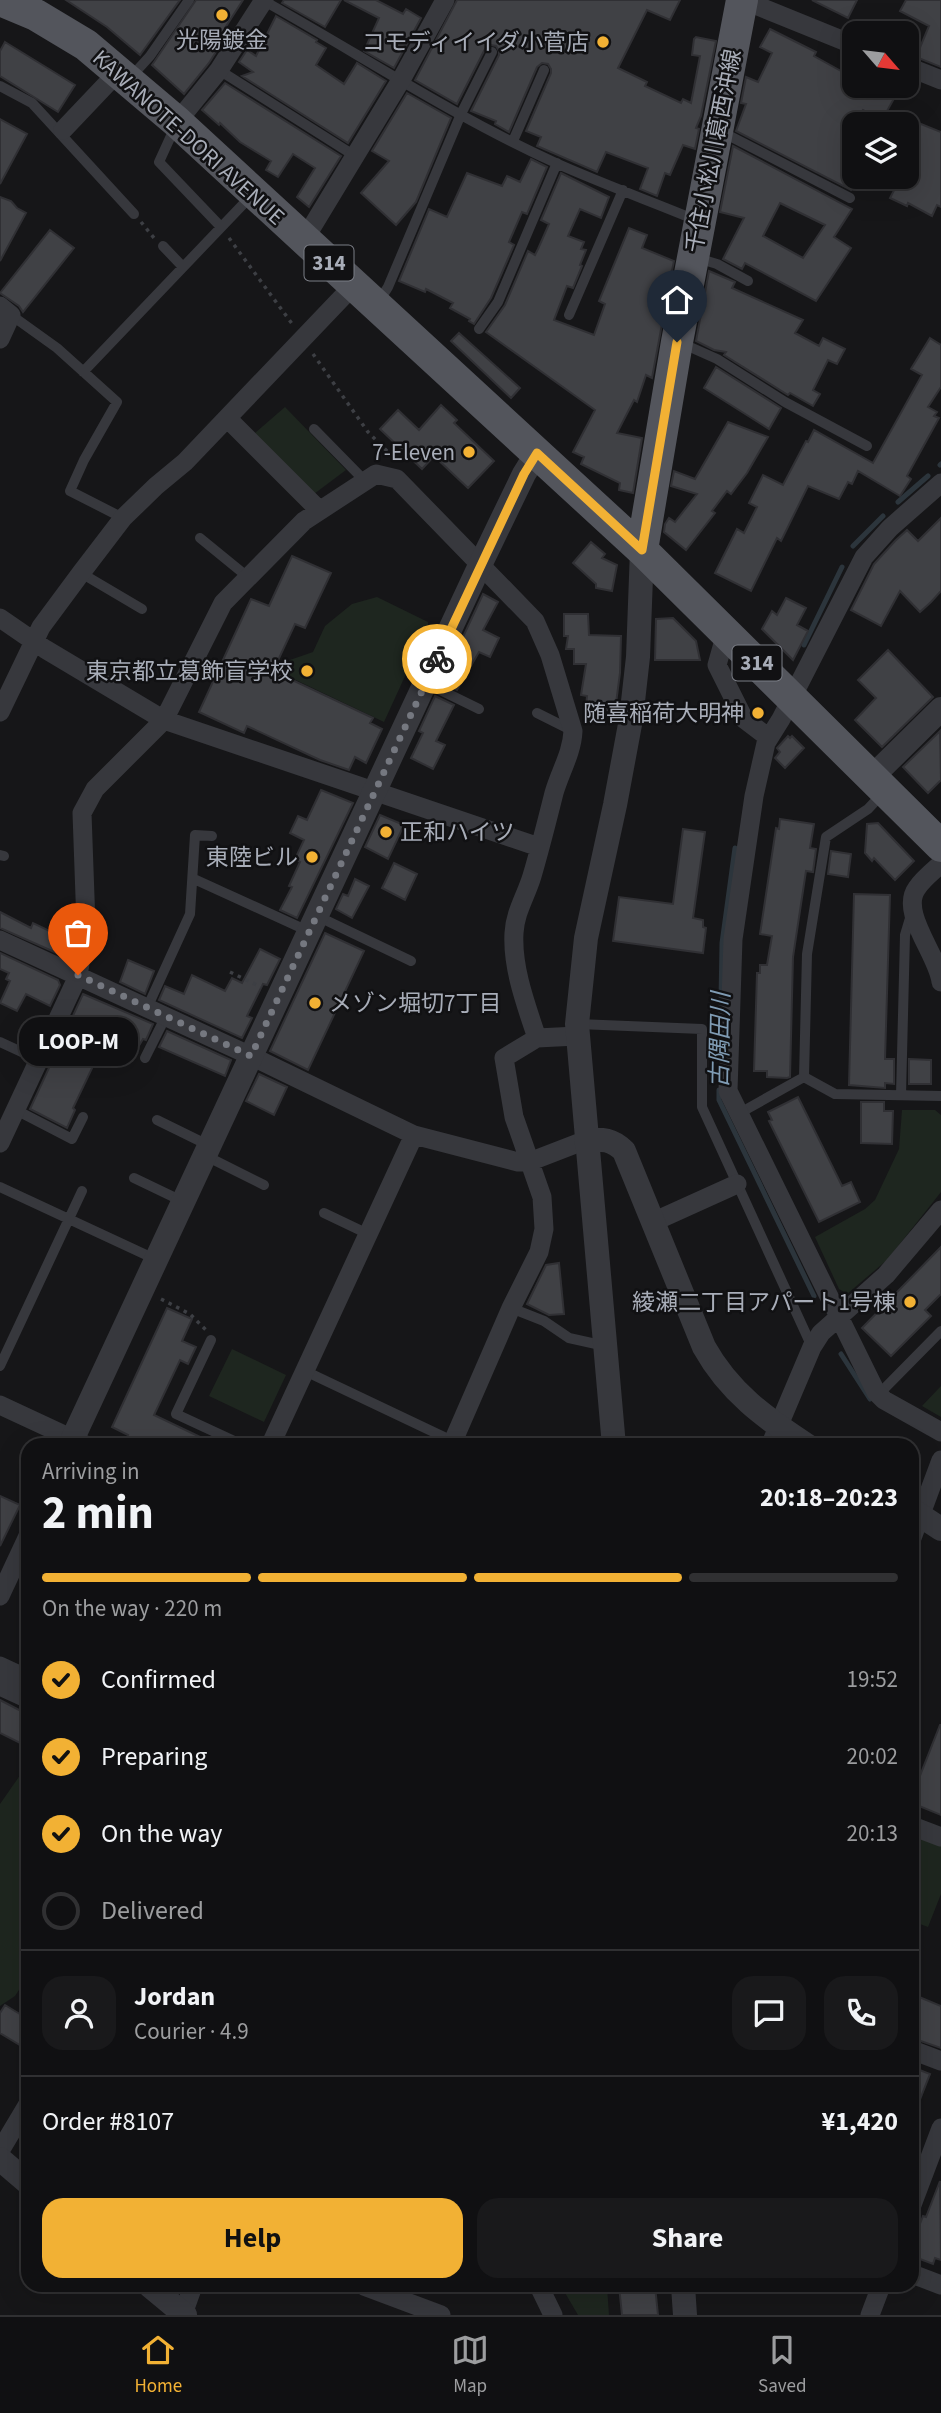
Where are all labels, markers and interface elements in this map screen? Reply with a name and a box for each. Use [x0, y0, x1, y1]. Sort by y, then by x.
marker: 光陽鍍金 [214, 7, 230, 23]
north arrow [842, 21, 919, 98]
map controls [842, 21, 919, 189]
place label: 光陽鍍金 [176, 24, 268, 57]
place label: コモディイイダ小菅店 [362, 26, 589, 59]
marker: コモディイイダ小菅店 [595, 34, 611, 50]
street label: KAWANOTE-DORI AVENUE [85, 42, 292, 233]
street label: 千住小松川葛西沖線 [678, 46, 749, 256]
button: layers [842, 112, 919, 189]
road number: 314 [304, 246, 354, 280]
pin [647, 270, 707, 342]
icon: home [658, 281, 696, 319]
place label: 7-Eleven [372, 436, 455, 469]
marker: 7-Eleven [461, 444, 477, 460]
courier [402, 624, 472, 694]
icon: bike [418, 640, 456, 678]
road number: 314 [732, 646, 782, 680]
place label: 東京都立葛飾盲学校 [86, 655, 293, 688]
marker: 東京都立葛飾盲学校 [299, 663, 315, 679]
place label: 随喜稲荷大明神 [583, 697, 744, 730]
marker: 随喜稲荷大明神 [750, 705, 766, 721]
place label: 正和ハイツ [400, 816, 515, 849]
marker: 正和ハイツ [378, 824, 394, 840]
place label: 東陸ビル [206, 841, 298, 874]
marker: 東陸ビル [304, 849, 320, 865]
pin [48, 903, 108, 975]
icon: bag [59, 914, 97, 952]
place label: メゾン堀切7丁目 [329, 987, 501, 1020]
water label: 古隅田川 [702, 989, 739, 1088]
marker: メゾン堀切7丁目 [307, 995, 323, 1011]
callout: LOOP-M [18, 1017, 138, 1066]
text: LOOP-M [38, 1025, 119, 1058]
place label: 綾瀬二丁目アパート1号棟 [632, 1286, 896, 1319]
marker: 綾瀬二丁目アパート1号棟 [902, 1294, 918, 1310]
text: Arriving in [42, 1455, 140, 1488]
text: 20:18–20:23 [760, 1479, 898, 1516]
text: 2 min [42, 1481, 154, 1546]
text: On the way · 220 m [42, 1592, 222, 1625]
icon: check [42, 1661, 80, 1699]
text: Confirmed [101, 1661, 216, 1698]
text: 19:52 [847, 1663, 898, 1696]
icon: check [42, 1738, 80, 1776]
text: Preparing [101, 1738, 207, 1775]
text: 20:02 [847, 1740, 898, 1773]
icon: check [42, 1815, 80, 1853]
text: On the way [101, 1815, 222, 1852]
text: 20:13 [847, 1817, 898, 1850]
text: Delivered [101, 1892, 204, 1929]
button: person [42, 1976, 116, 2050]
button: chat [732, 1976, 806, 2050]
button: phone [824, 1976, 898, 2050]
text: Jordan [134, 1978, 215, 2015]
text: Courier · 4.9 [134, 2015, 249, 2048]
text: Order #8107 [42, 2103, 174, 2140]
text: ¥1,420 [822, 2103, 898, 2140]
button: Help [42, 2198, 463, 2278]
button: Share [477, 2198, 898, 2278]
tab: Home [134, 2331, 182, 2400]
tab: Map [451, 2331, 489, 2400]
tab: Saved [758, 2331, 807, 2400]

